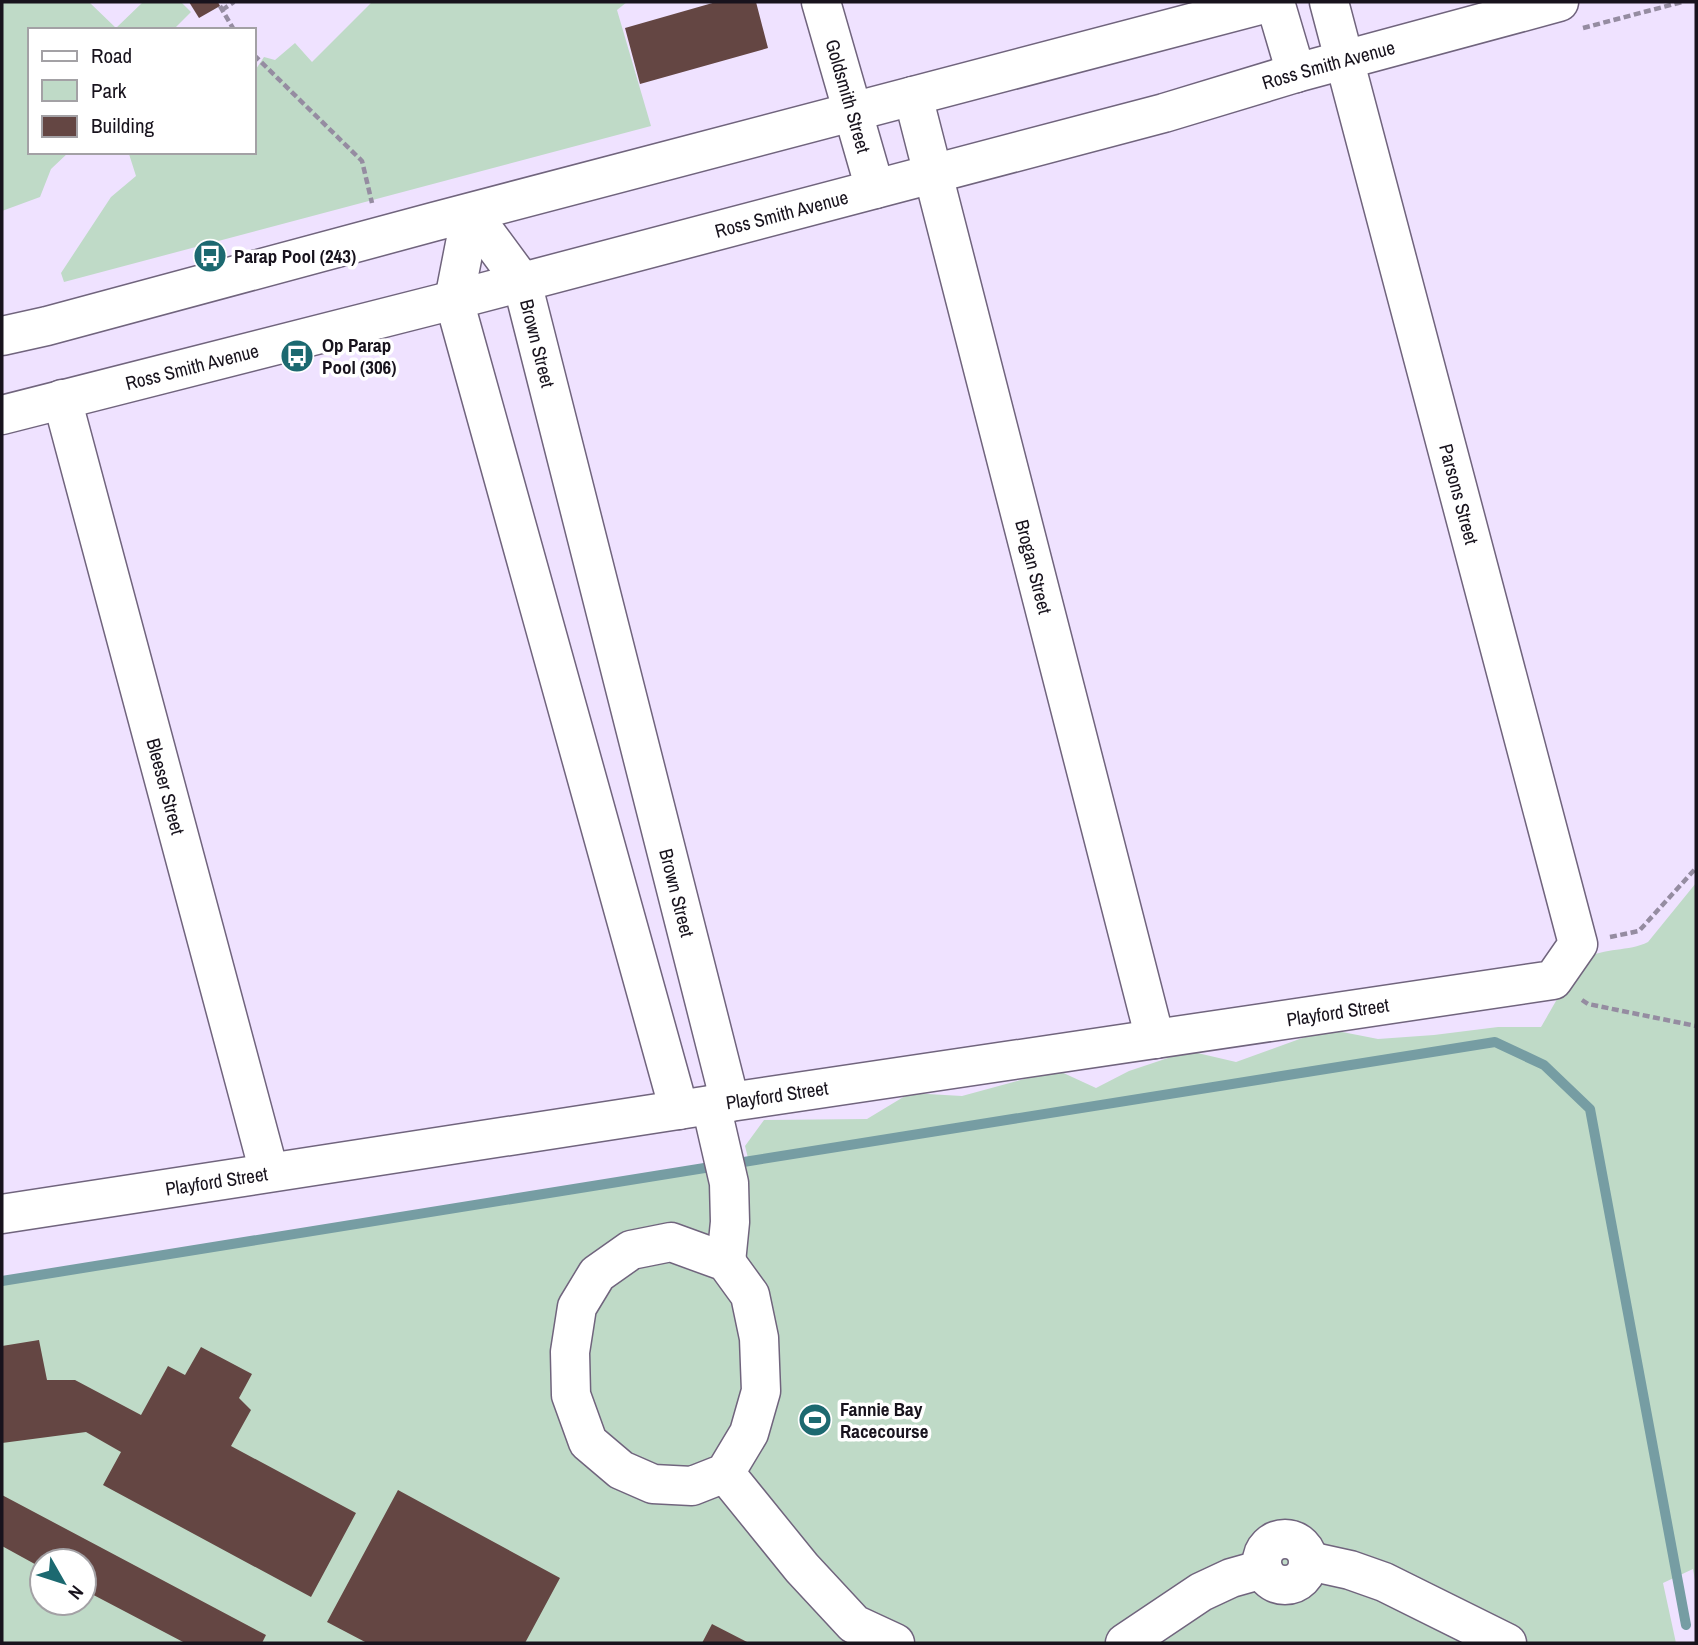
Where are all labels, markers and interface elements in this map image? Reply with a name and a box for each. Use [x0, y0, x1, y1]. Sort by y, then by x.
legend [28, 28, 256, 154]
street label: Ross Smith Avenue [1259, 34, 1398, 96]
street label: Goldsmith Street [819, 36, 877, 157]
text: Road [91, 41, 132, 70]
text: Park [91, 76, 127, 105]
text: Building [91, 111, 155, 140]
street label: Ross Smith Avenue [712, 184, 851, 244]
bus stop icon: Parap Pool (243) [191, 237, 229, 275]
place label: Parap Pool (243) [234, 243, 356, 269]
street label: Brown Street [514, 296, 561, 391]
place label: Op Parap Pool (306) [322, 332, 396, 380]
street label: Ross Smith Avenue [122, 337, 261, 396]
bus stop icon: Op Parap Pool (306) [278, 337, 316, 375]
street label: Parsons Street [1433, 441, 1485, 548]
street label: Brogan Street [1009, 517, 1059, 617]
street label: Bleeser Street [140, 735, 191, 838]
street label: Brown Street [653, 846, 701, 940]
street label: Playford Street [1285, 991, 1391, 1032]
street label: Playford Street [724, 1075, 831, 1115]
street label: Playford Street [164, 1160, 270, 1202]
place label: Fannie Bay Racecourse [840, 1396, 929, 1444]
sports icon: Fannie Bay Racecourse [796, 1401, 834, 1439]
north arrow [28, 1547, 98, 1617]
text: N [63, 1580, 90, 1605]

